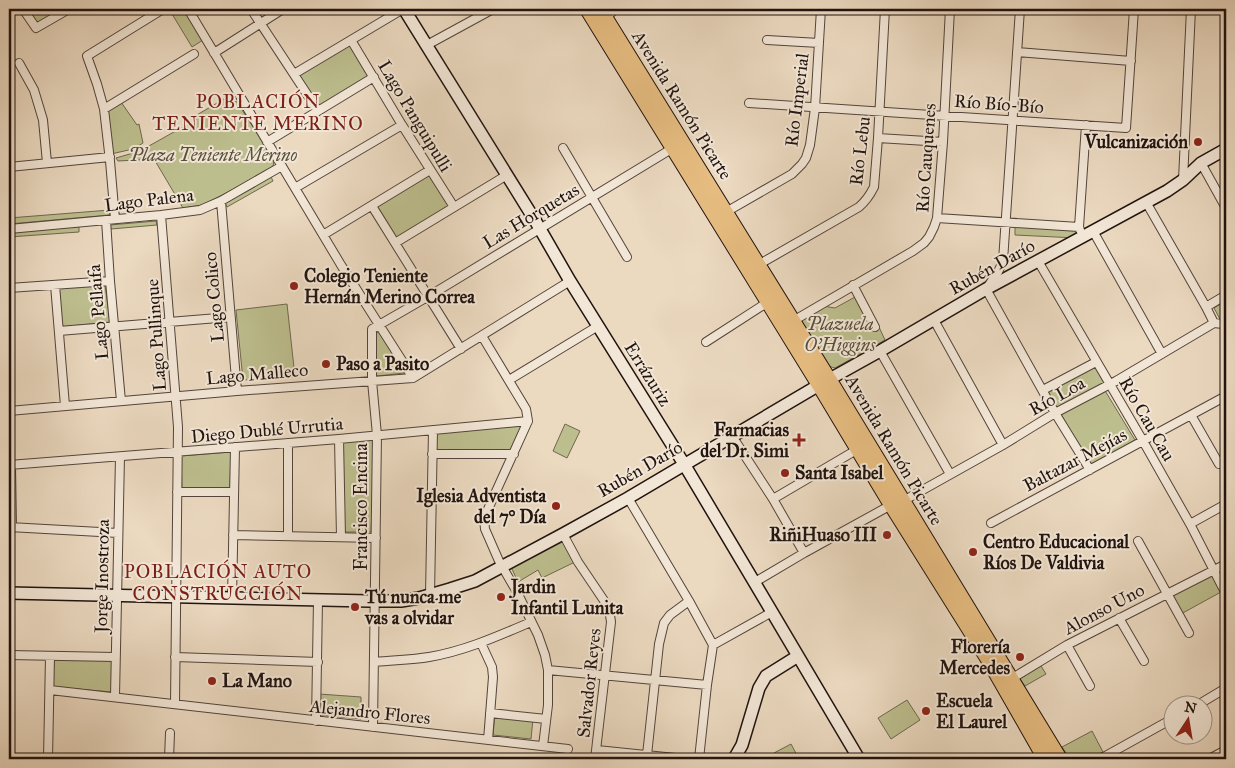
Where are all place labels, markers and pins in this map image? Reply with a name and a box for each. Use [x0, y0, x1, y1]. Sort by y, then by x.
place label: Vulcanización [1083, 131, 1188, 153]
marker: Vulcanización [1192, 136, 1204, 148]
place label: Colegio Teniente Hernán Merino Correa [304, 265, 475, 308]
marker: Colegio Teniente Hernán Merino Correa [288, 280, 300, 292]
place label: Paso a Pasito [336, 353, 429, 375]
marker: Paso a Pasito [320, 358, 332, 370]
place label: Farmacias del Dr. Simi [700, 419, 790, 462]
marker: Farmacias del Dr. Simi [793, 434, 805, 446]
place label: Santa Isabel [795, 462, 884, 484]
marker: Santa Isabel [779, 467, 791, 479]
place label: Iglesia Adventista del 7° Día [416, 485, 546, 528]
marker: Iglesia Adventista del 7° Día [550, 500, 562, 512]
place label: RiñiHuaso III [769, 524, 877, 546]
marker: RiñiHuaso III [881, 529, 893, 541]
place label: Centro Educacional Ríos De Valdivia [983, 531, 1130, 574]
marker: Centro Educacional Ríos De Valdivia [967, 546, 979, 558]
place label: Jardin Infantil Lunita [509, 576, 624, 619]
place label: Tú nunca me vas a olvidar [364, 586, 462, 629]
marker: Jardin Infantil Lunita [495, 591, 507, 603]
marker: Tú nunca me vas a olvidar [349, 601, 361, 613]
place label: Florería Mercedes [939, 636, 1010, 679]
marker: Florería Mercedes [1014, 651, 1026, 663]
place label: La Mano [222, 670, 292, 692]
marker: La Mano [206, 675, 218, 687]
place label: Escuela El Laurel [936, 690, 1008, 733]
marker: Escuela El Laurel [920, 705, 932, 717]

